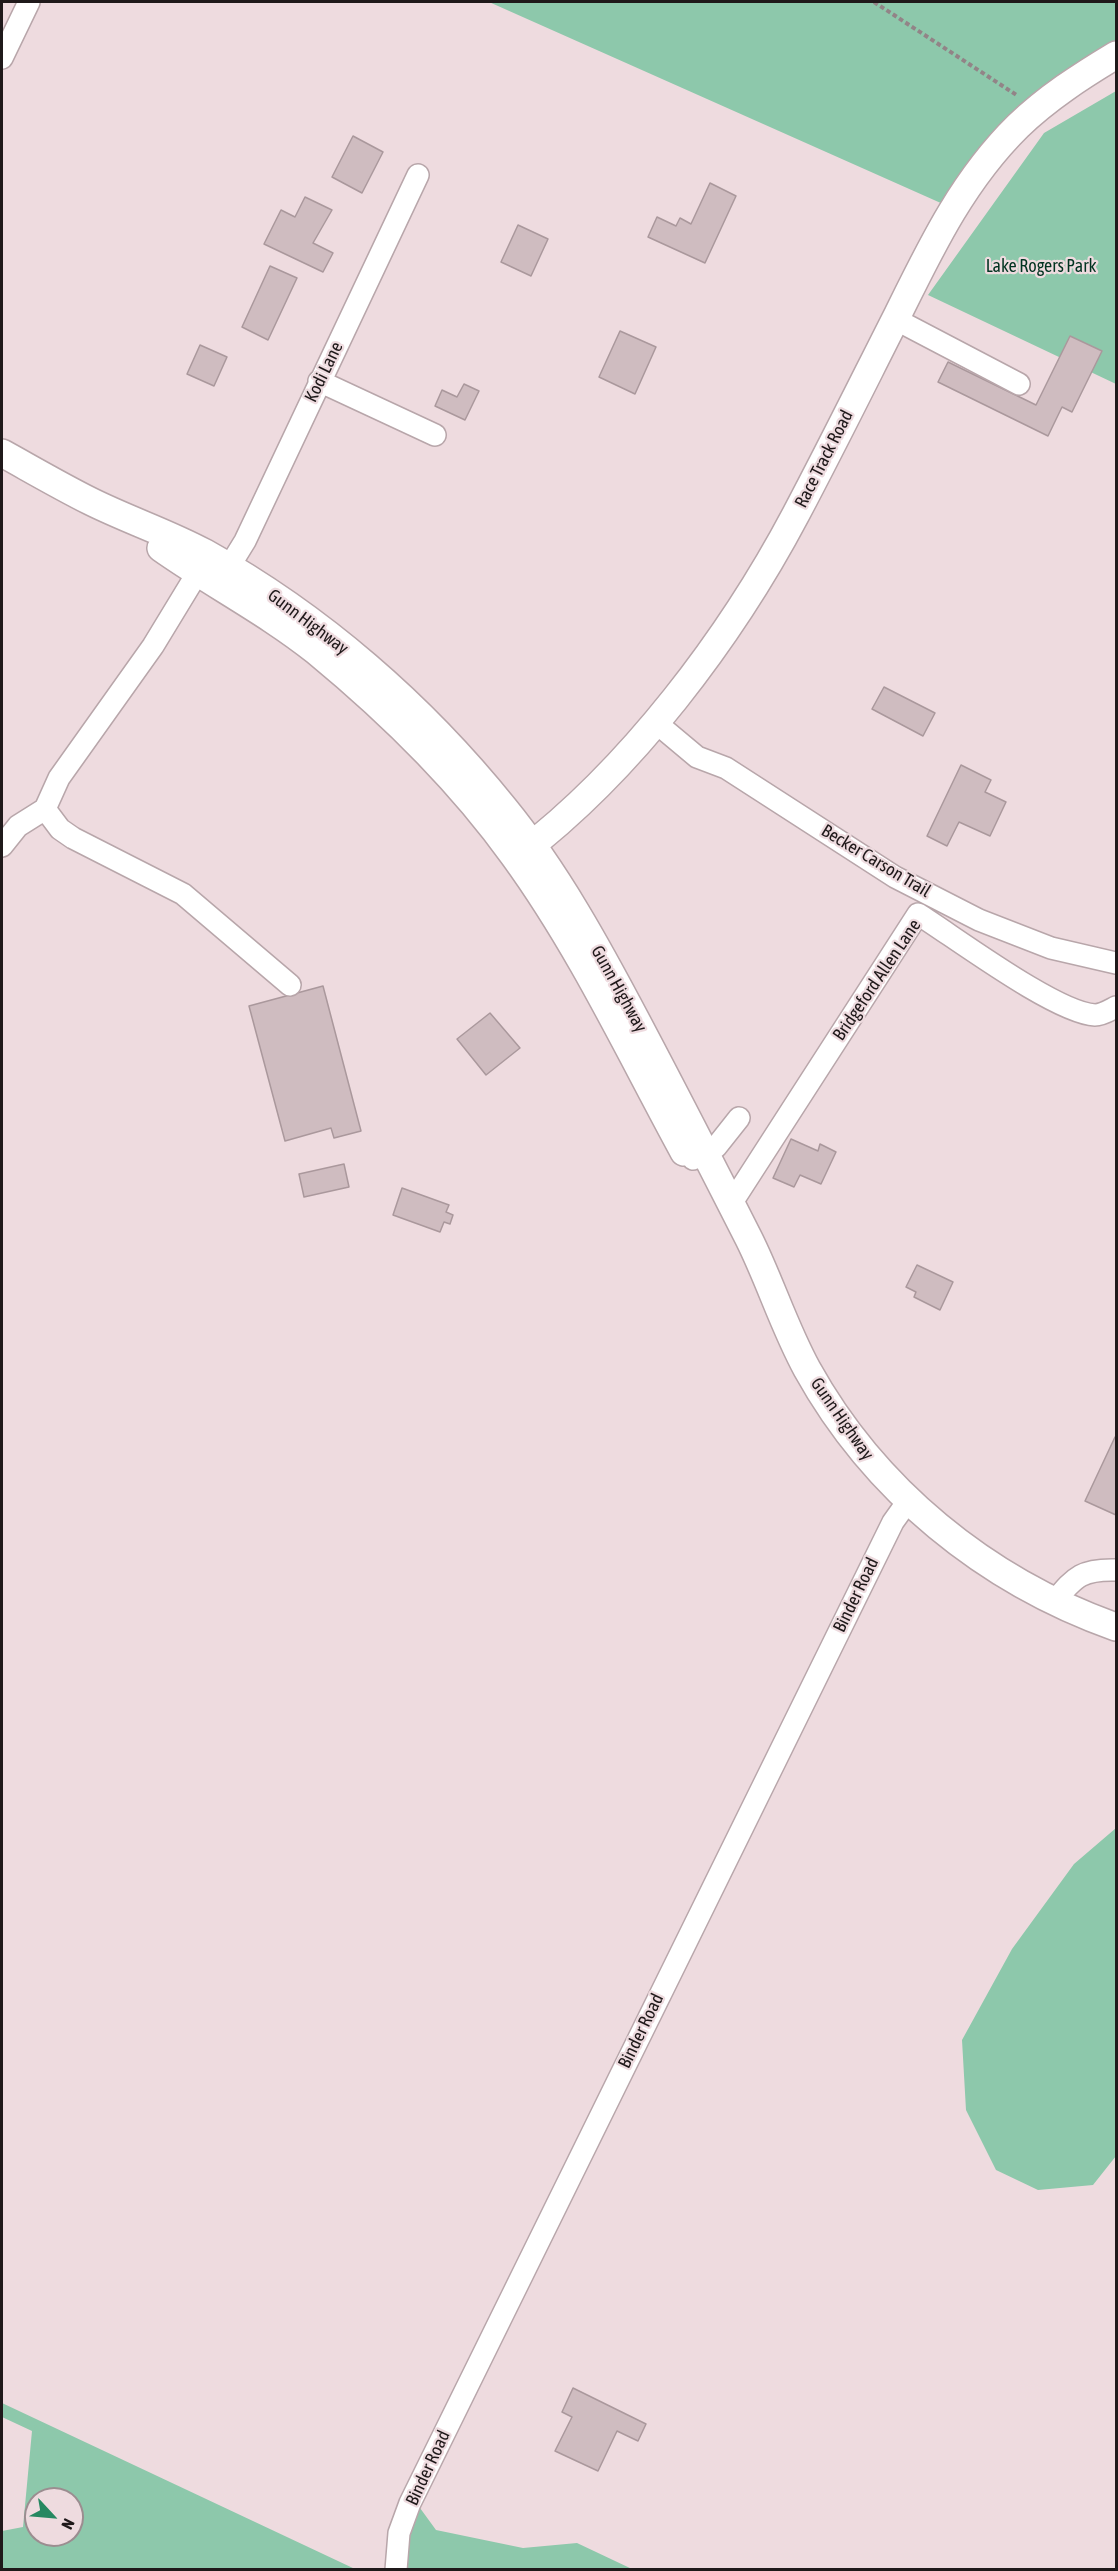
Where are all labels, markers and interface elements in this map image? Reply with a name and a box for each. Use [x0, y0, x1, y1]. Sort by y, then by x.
park label: Lake Rogers Park [986, 255, 1096, 277]
street label: Kodi Lane [300, 338, 348, 406]
street label: Race Track Road [790, 407, 858, 511]
street label: Gunn Highway [263, 585, 353, 659]
street label: Becker Carson Trail [817, 820, 935, 902]
street label: Bridgeford Allen Lane [828, 915, 926, 1045]
street label: Gunn Highway [586, 942, 652, 1036]
street label: Gunn Highway [806, 1374, 878, 1464]
street label: Binder Road [829, 1554, 883, 1636]
street label: Binder Road [614, 1990, 668, 2072]
street label: Binder Road [401, 2427, 455, 2509]
north arrow [24, 2487, 84, 2547]
text: N [58, 2516, 79, 2532]

